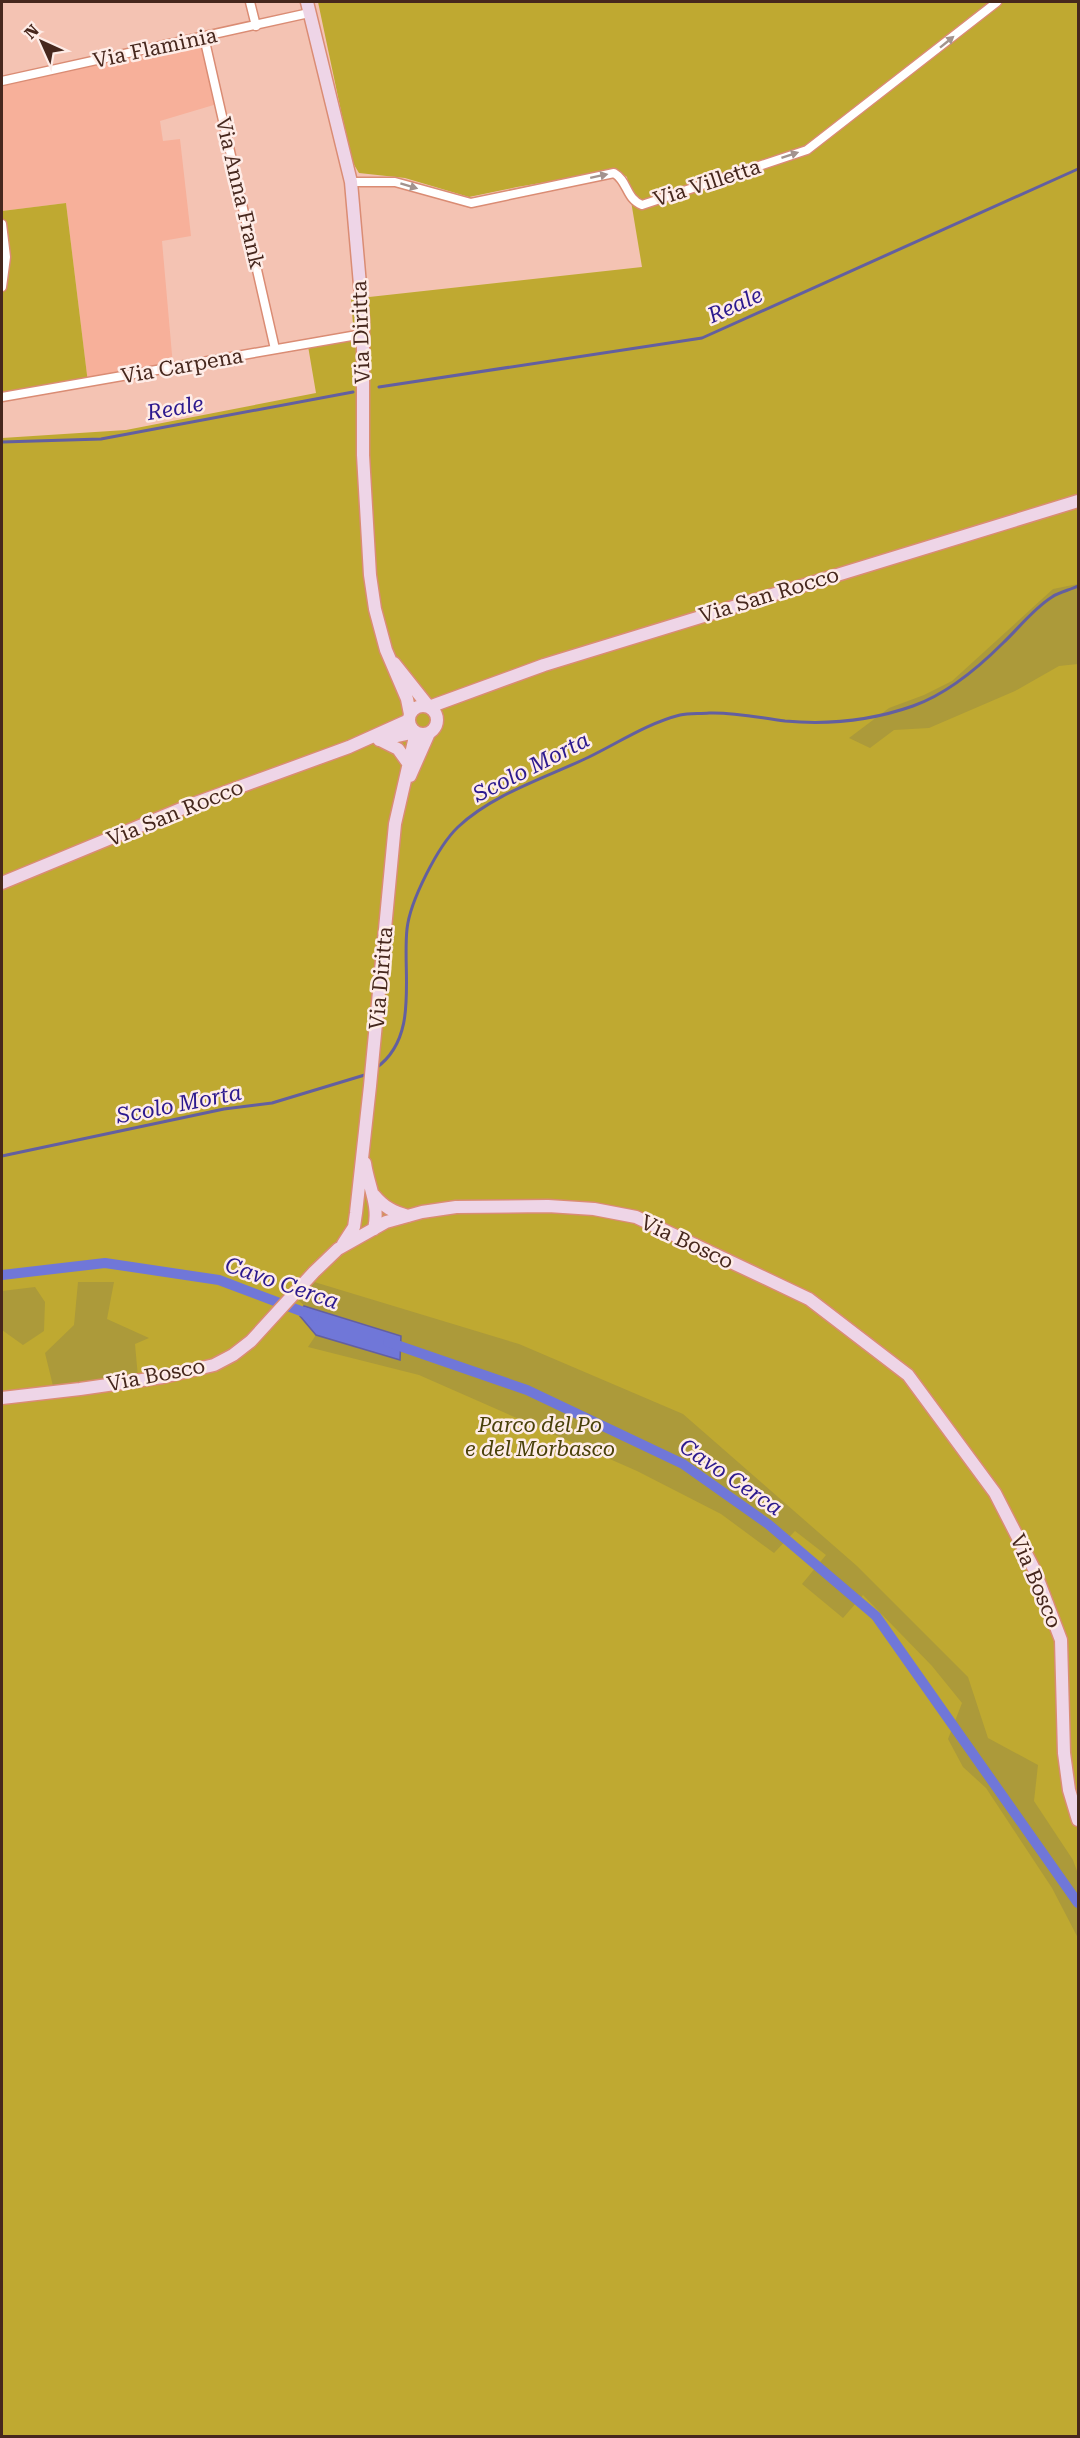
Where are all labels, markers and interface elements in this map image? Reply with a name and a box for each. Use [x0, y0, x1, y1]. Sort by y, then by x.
north arrow [12, 12, 72, 72]
text: N [21, 21, 43, 43]
street label: Via Flaminia [91, 23, 220, 73]
one-way arrow [939, 35, 955, 48]
street label: Via Anna Frank [211, 115, 269, 271]
one-way arrow [781, 150, 799, 159]
street label: Via Villetta [650, 154, 764, 212]
one-way arrow [590, 171, 609, 180]
one-way arrow [400, 182, 418, 191]
street label: Via Diritta [347, 279, 375, 384]
water label: Reale [703, 282, 766, 328]
street label: Via Carpena [119, 343, 245, 389]
water label: Reale [144, 391, 205, 425]
street label: Via San Rocco [696, 562, 842, 628]
water label: Scolo Morta [468, 727, 593, 807]
street label: Via San Rocco [103, 775, 247, 851]
street label: Via Diritta [365, 925, 398, 1031]
water label: Scolo Morta [113, 1080, 244, 1129]
street label: Via Bosco [637, 1210, 737, 1274]
water label: Cavo Cerca [222, 1252, 342, 1314]
street label: Via Bosco [105, 1354, 207, 1396]
park label: Parco del Po e del Morbasco [465, 1413, 615, 1461]
water label: Cavo Cerca [675, 1434, 787, 1520]
street label: Via Bosco [1005, 1530, 1067, 1632]

